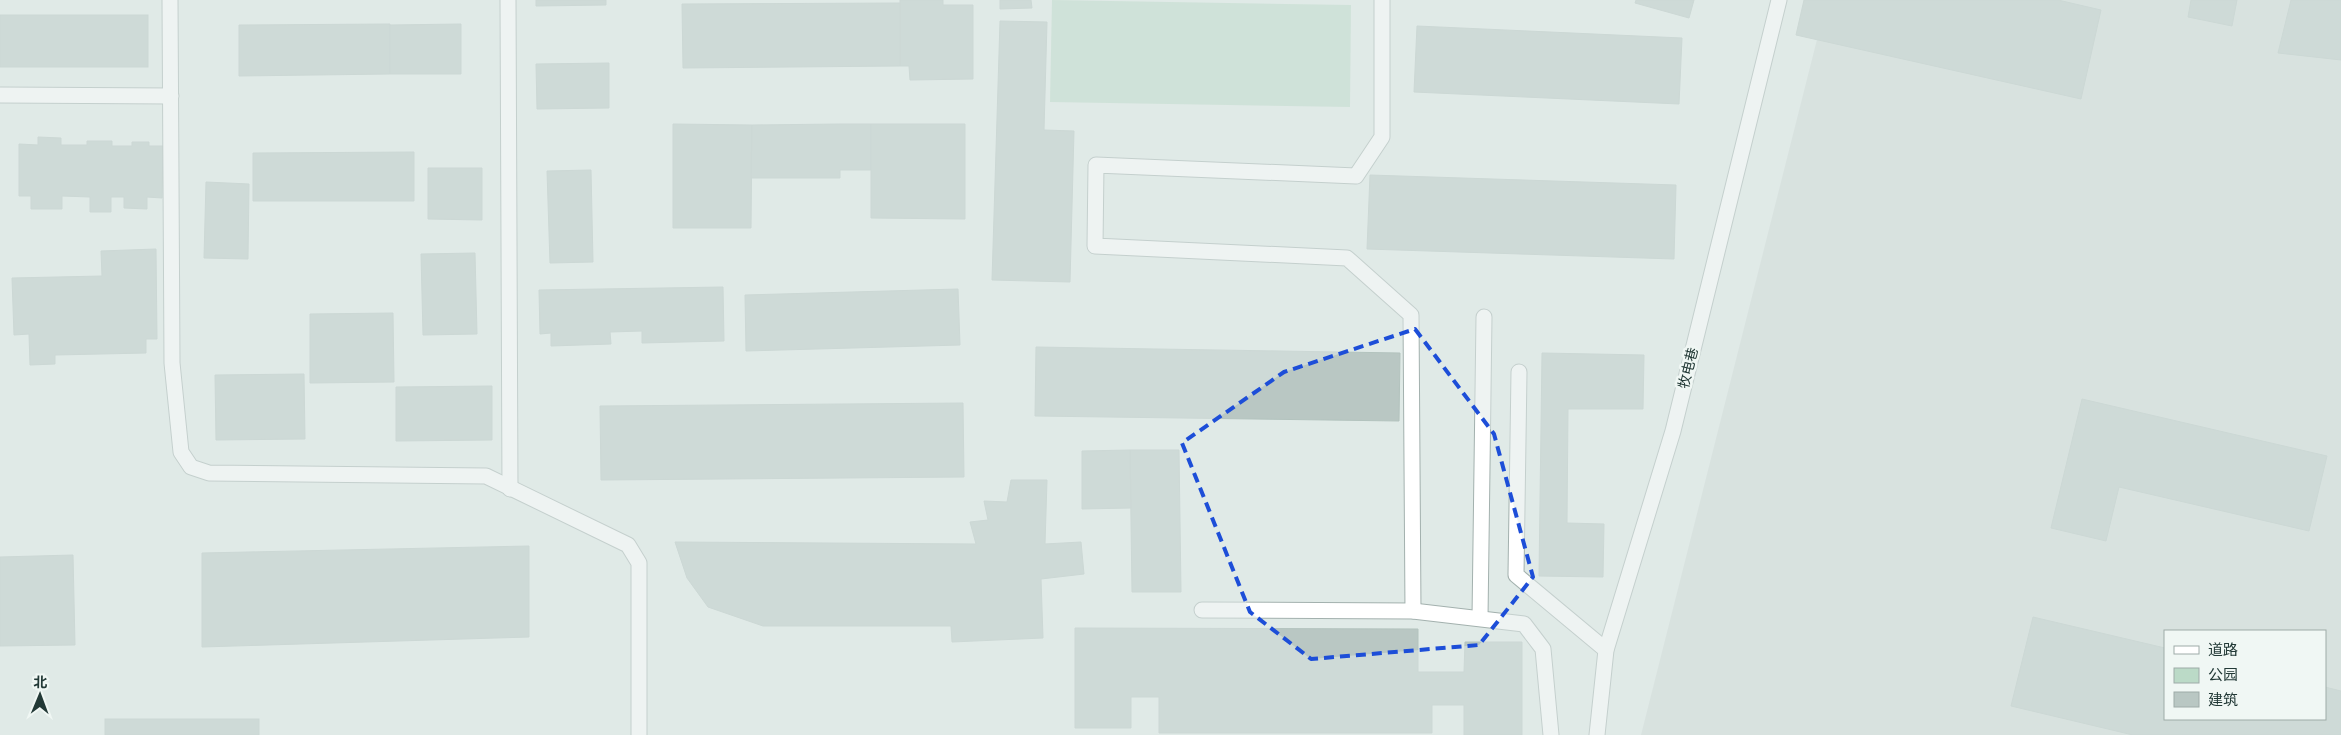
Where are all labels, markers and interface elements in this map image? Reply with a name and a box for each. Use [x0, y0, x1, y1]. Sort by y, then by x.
street label: 牧电巷 [1674, 345, 1703, 391]
legend [2164, 630, 2326, 720]
text: 道路 [2208, 640, 2238, 660]
text: 公园 [2208, 665, 2238, 685]
north arrow [15, 670, 65, 720]
text: 北 [33, 673, 47, 692]
text: 建筑 [2208, 690, 2238, 710]

